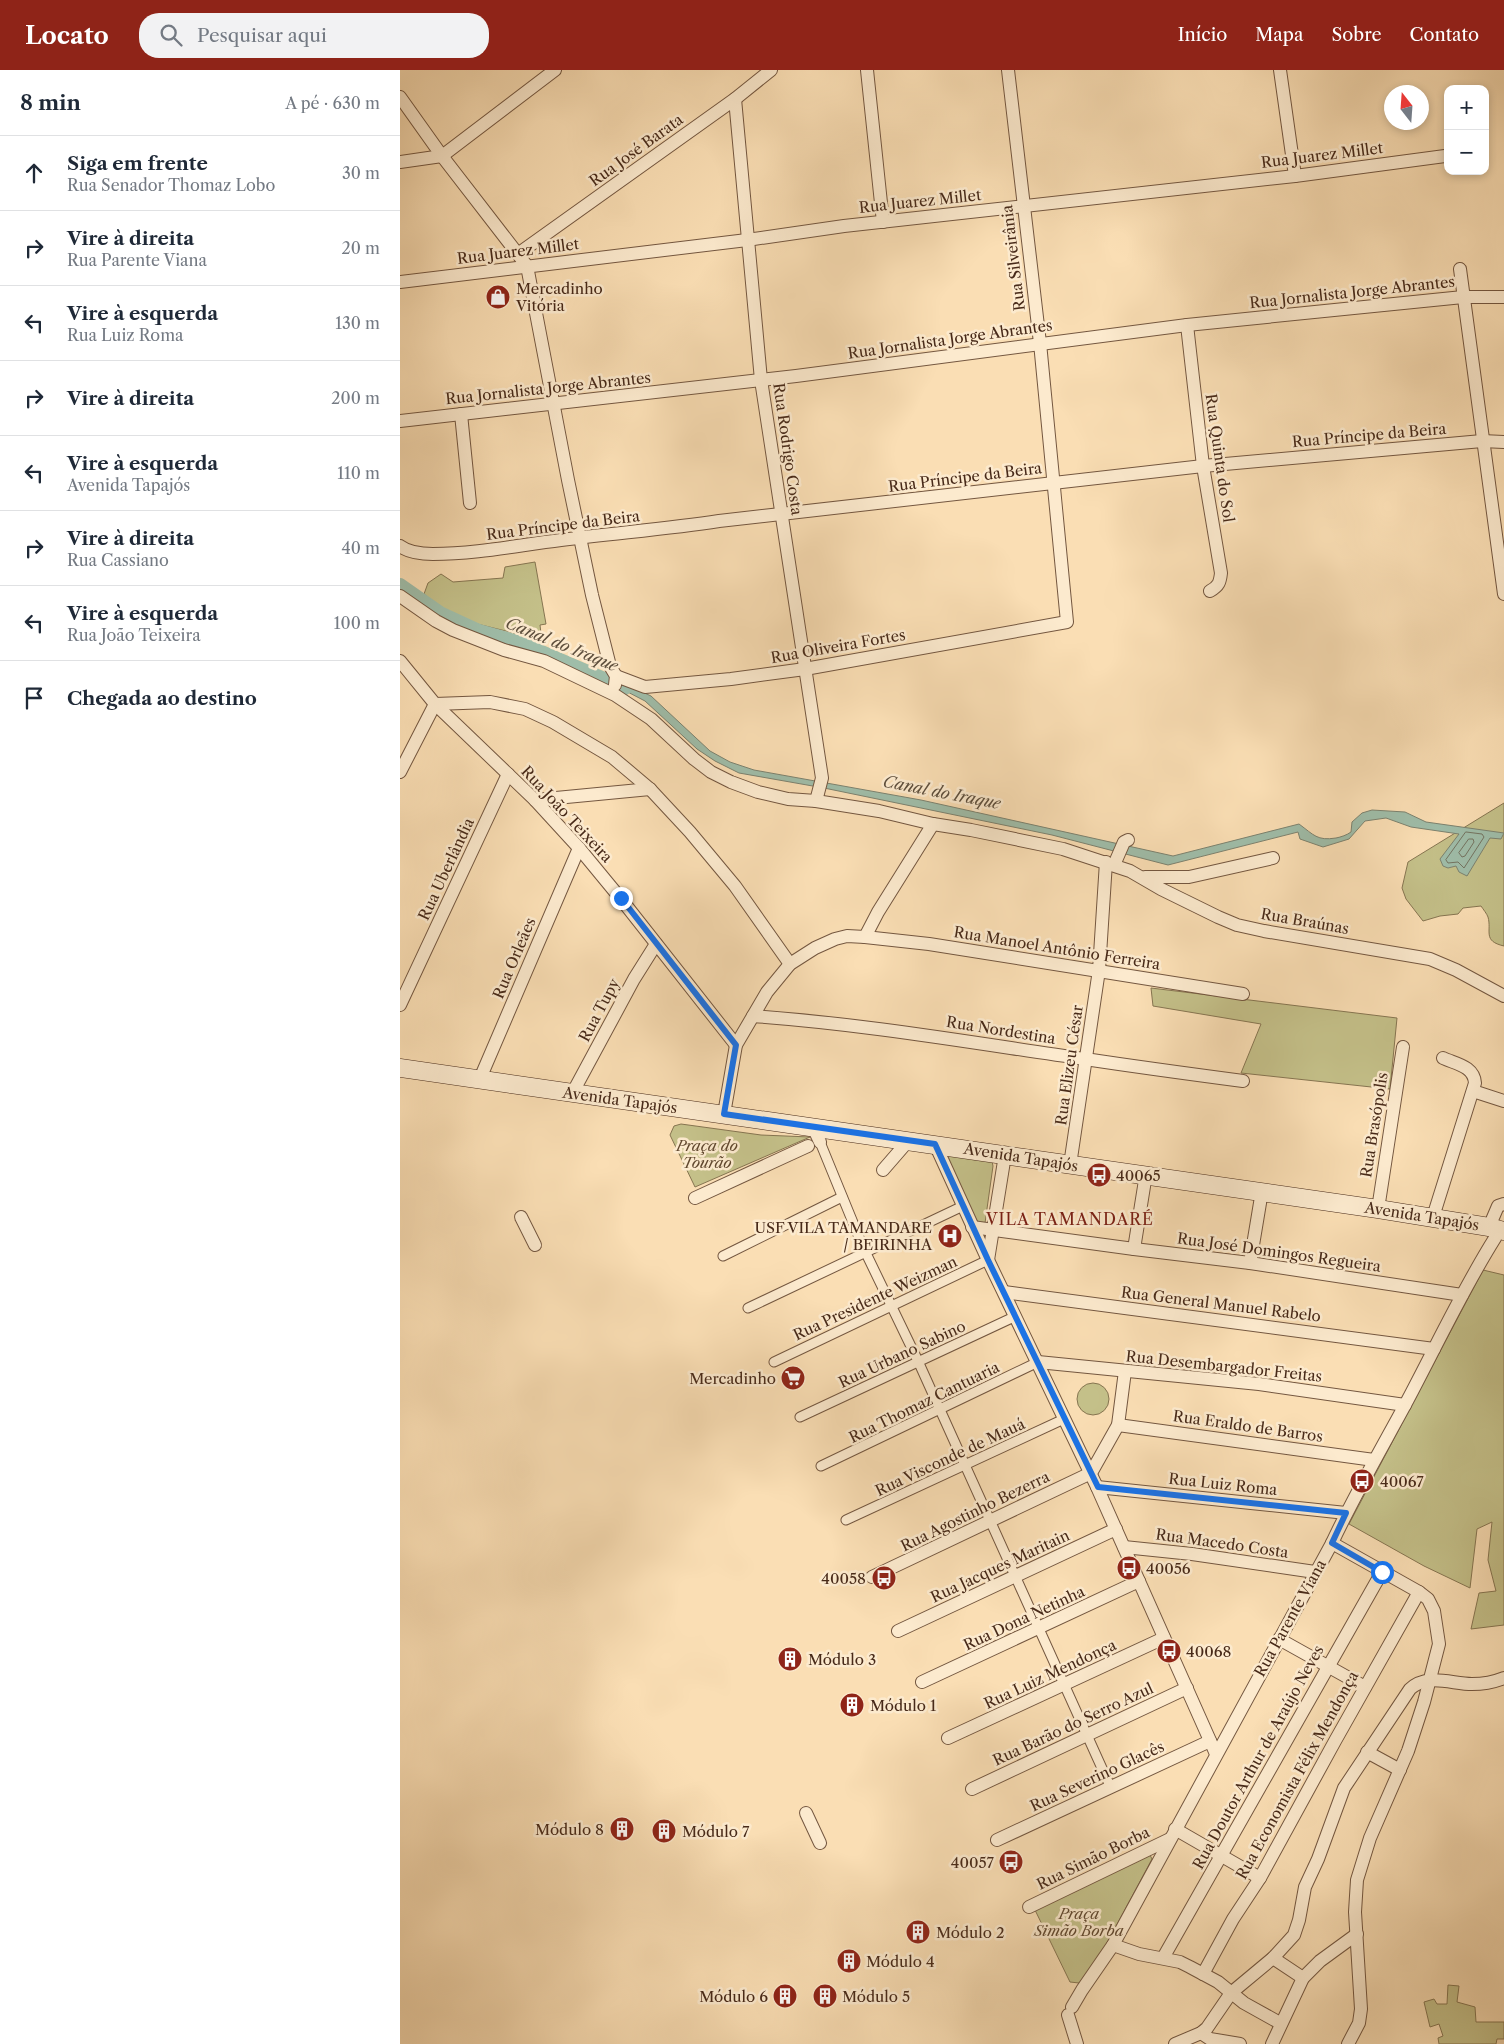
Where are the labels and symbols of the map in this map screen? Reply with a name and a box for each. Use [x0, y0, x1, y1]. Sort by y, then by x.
north arrow [1384, 85, 1429, 130]
street label: Rua José Barata [586, 110, 687, 190]
street label: Rua Juarez Millet [1260, 138, 1385, 172]
street label: Rua Juarez Millet [858, 185, 983, 217]
street label: Rua Silveirânia [997, 204, 1029, 312]
street label: Rua Juarez Millet [456, 234, 581, 268]
street label: Rua Jornalista Jorge Abrantes [1248, 272, 1456, 312]
place label: Mercadinho Vitória [515, 279, 603, 315]
shop icon: Mercadinho Vitória [485, 284, 511, 310]
street label: Rua Jornalista Jorge Abrantes [846, 315, 1054, 363]
street label: Rua Jornalista Jorge Abrantes [444, 368, 652, 408]
street label: Rua Rodrigo Costa [769, 382, 807, 516]
street label: Rua Quinta do Sol [1202, 393, 1239, 524]
street label: Rua Príncipe da Beira [1291, 419, 1447, 451]
street label: Rua Príncipe da Beira [887, 458, 1043, 496]
street label: Rua Príncipe da Beira [485, 506, 641, 544]
water label: Canal do Iraque [503, 612, 622, 676]
street label: Rua Oliveira Fortes [769, 625, 907, 667]
street label: Rua João Teixeira [517, 762, 617, 866]
water label: Canal do Iraque [882, 771, 1004, 813]
street label: Rua Uberlândia [414, 815, 478, 923]
route end [610, 887, 633, 910]
street label: Rua Braúnas [1259, 904, 1351, 938]
street label: Rua Orleães [488, 915, 540, 1001]
street label: Rua Manoel Antônio Ferreira [952, 922, 1162, 974]
street label: Rua Tupy [574, 975, 624, 1045]
street label: Rua Elizeu César [1051, 1003, 1087, 1126]
street label: Rua Nordestina [945, 1012, 1057, 1048]
street label: Rua Brasópolis [1356, 1071, 1392, 1179]
street label: Avenida Tapajós [560, 1082, 679, 1117]
park label: Praça do Tourão [675, 1136, 738, 1172]
street label: Avenida Tapajós [961, 1138, 1080, 1175]
bus stop icon: 40065 [1086, 1162, 1112, 1188]
place label: 40065 [1116, 1166, 1161, 1185]
street label: Avenida Tapajós [1362, 1197, 1481, 1234]
district label: VILA TAMANDARÉ [985, 1209, 1154, 1229]
place label: USF VILA TAMANDARE / BEIRINHA [754, 1218, 933, 1254]
hospital icon: USF VILA TAMANDARE / BEIRINHA [937, 1223, 963, 1249]
street label: Rua José Domingos Regueira [1176, 1228, 1382, 1276]
street label: Rua Presidente Weizman [790, 1251, 961, 1344]
street label: Rua General Manuel Rabelo [1120, 1282, 1322, 1326]
street label: Rua Urbano Sabino [835, 1316, 969, 1392]
street label: Rua Desembargador Freitas [1125, 1346, 1323, 1386]
street label: Rua Thomaz Cantuaria [846, 1357, 1002, 1447]
supermarket icon: Mercadinho [780, 1365, 806, 1391]
place label: Mercadinho [689, 1369, 776, 1388]
street label: Rua Eraldo de Barros [1172, 1406, 1324, 1446]
street label: Rua Visconde de Mauá [872, 1414, 1028, 1500]
street label: Rua Agostinho Bezerra [897, 1467, 1053, 1555]
bus stop icon: 40067 [1349, 1468, 1375, 1494]
street label: Rua Luiz Roma [1168, 1469, 1278, 1499]
place label: 40067 [1380, 1472, 1424, 1491]
street label: Rua Macedo Costa [1154, 1524, 1290, 1562]
street label: Rua Jacques Maritain [928, 1525, 1073, 1607]
bus stop icon: 40056 [1116, 1555, 1142, 1581]
street label: Rua Parente Viana [1250, 1556, 1330, 1680]
place label: 40056 [1146, 1559, 1191, 1578]
route start [1371, 1561, 1394, 1584]
bus stop icon: 40058 [871, 1565, 897, 1591]
place label: 40058 [821, 1569, 866, 1588]
street label: Rua Dona Netinha [960, 1582, 1088, 1654]
street label: Rua Luiz Mendonça [981, 1635, 1119, 1713]
bus stop icon: 40068 [1156, 1638, 1182, 1664]
place label: 40068 [1186, 1642, 1231, 1661]
street label: Rua Doutor Arthur de Araújo Neves [1188, 1642, 1328, 1872]
building icon: Módulo 3 [777, 1646, 803, 1672]
place label: Módulo 3 [808, 1650, 876, 1669]
street label: Rua Economista Félix Mendonça [1232, 1667, 1362, 1882]
street label: Rua Barão do Serro Azul [990, 1678, 1157, 1770]
building icon: Módulo 1 [839, 1692, 865, 1718]
place label: Módulo 1 [870, 1696, 937, 1715]
street label: Rua Severino Glacês [1027, 1737, 1167, 1815]
building icon: Módulo 8 [609, 1816, 635, 1842]
building icon: Módulo 7 [651, 1818, 677, 1844]
place label: Módulo 8 [535, 1820, 604, 1839]
place label: Módulo 7 [682, 1822, 750, 1841]
street label: Rua Simão Borba [1033, 1822, 1153, 1894]
bus stop icon: 40057 [998, 1849, 1024, 1875]
place label: 40057 [951, 1853, 995, 1872]
park label: Praça Simão Borba [1033, 1904, 1124, 1940]
building icon: Módulo 2 [905, 1919, 931, 1945]
place label: Módulo 2 [936, 1923, 1005, 1942]
building icon: Módulo 4 [836, 1948, 862, 1974]
place label: Módulo 4 [866, 1952, 935, 1971]
building icon: Módulo 6 [772, 1983, 798, 2009]
building icon: Módulo 5 [812, 1983, 838, 2009]
place label: Módulo 6 [699, 1987, 768, 2006]
place label: Módulo 5 [842, 1987, 910, 2006]

